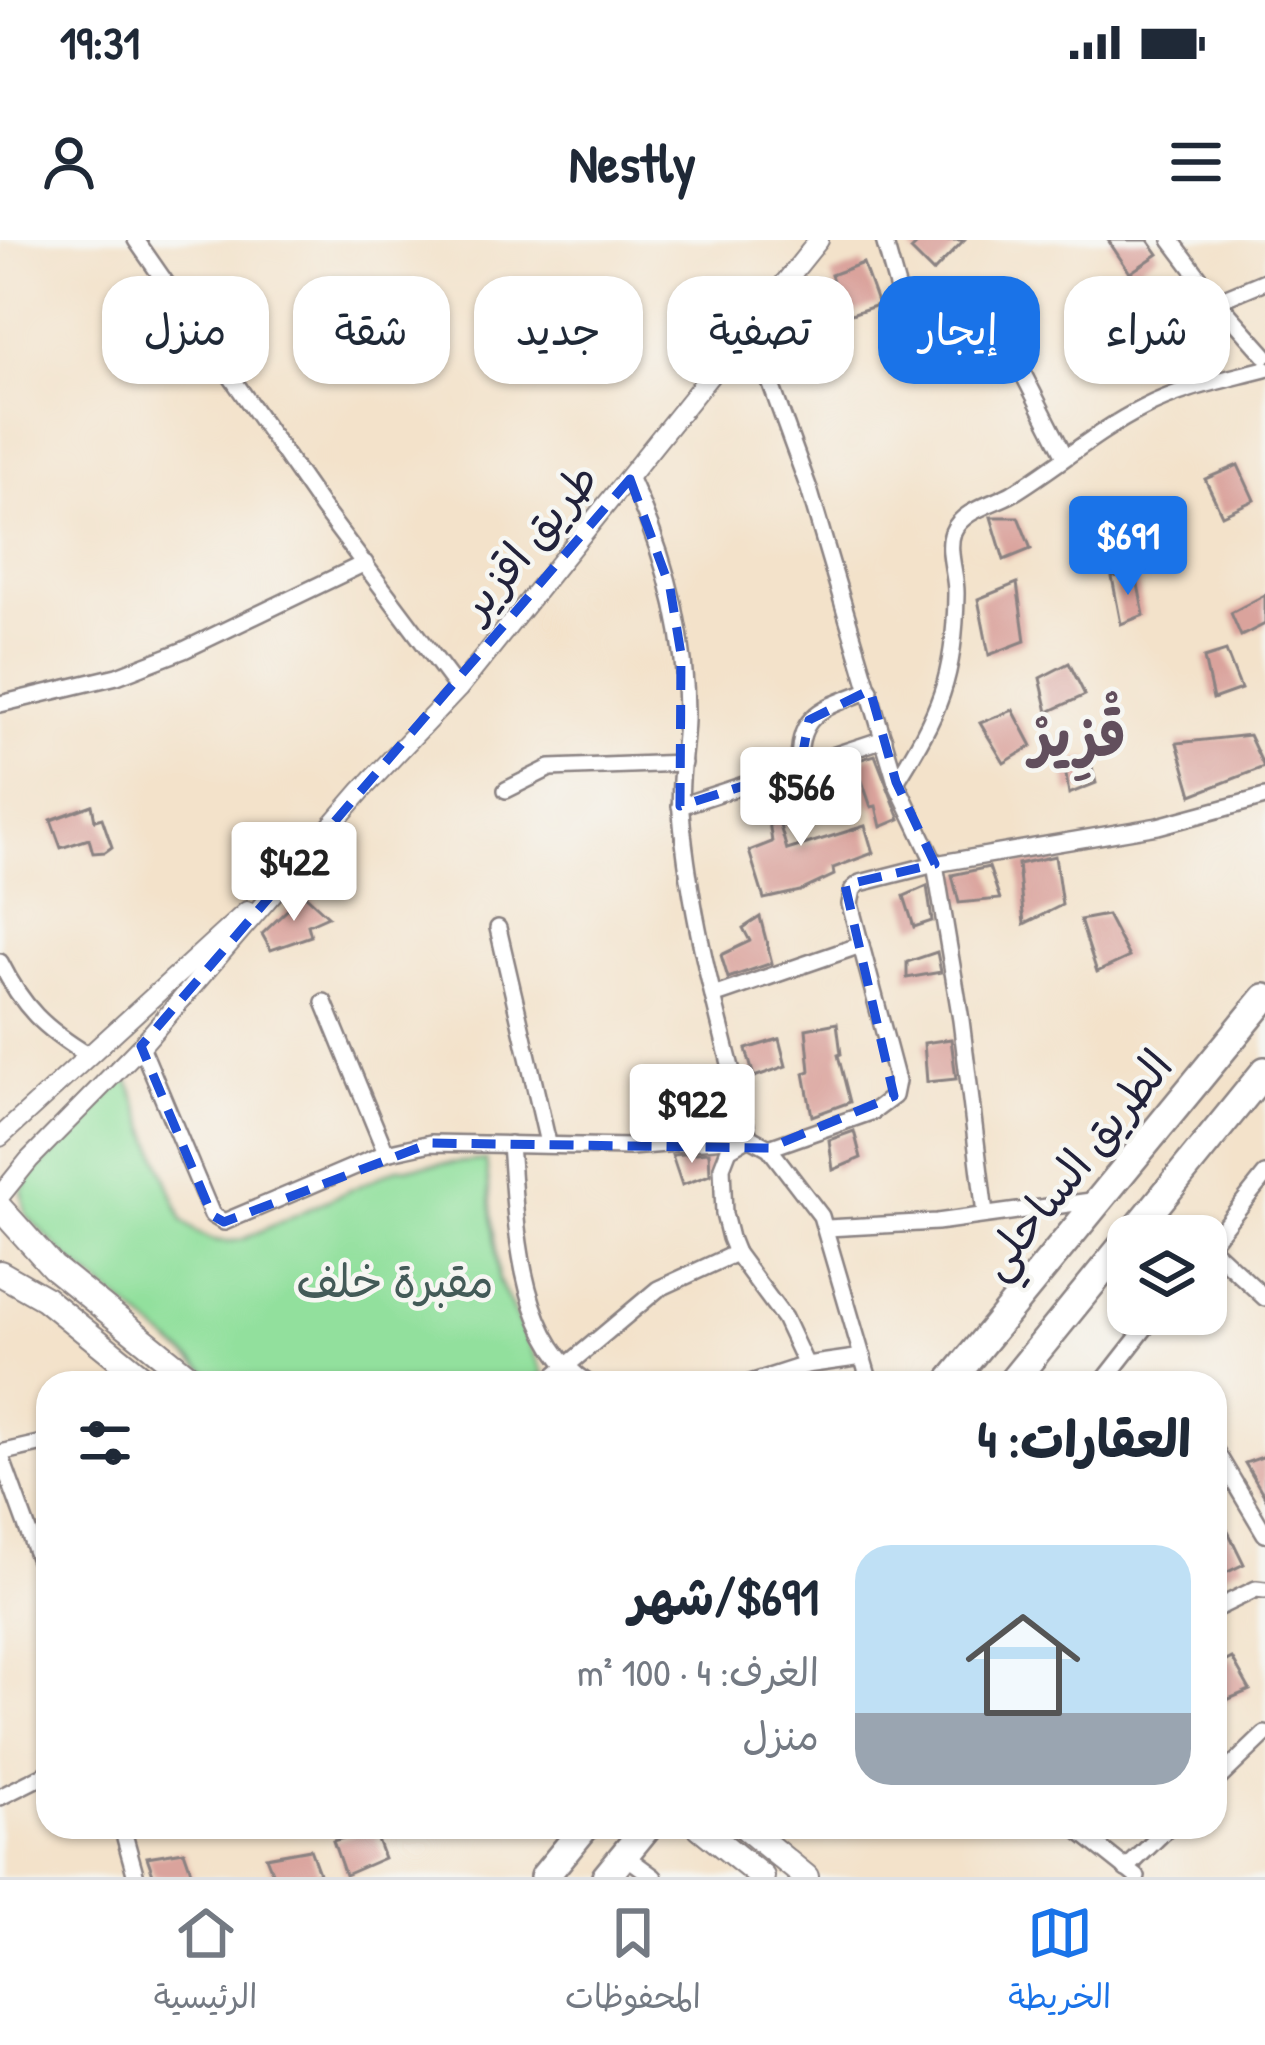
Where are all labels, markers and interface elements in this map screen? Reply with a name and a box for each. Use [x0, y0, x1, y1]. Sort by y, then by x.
text: 19:31 [60, 12, 140, 73]
text: Nestly [569, 126, 696, 199]
icon: person [36, 129, 102, 195]
icon: menu [1163, 129, 1229, 195]
chip: منزل [102, 276, 269, 384]
chip: شقة [293, 276, 450, 384]
chip: جديد [474, 276, 643, 384]
chip: تصفية [667, 276, 854, 384]
chip: إيجار [878, 276, 1040, 384]
chip: شراء [1064, 276, 1230, 384]
street label: طريق اقزير [441, 449, 611, 635]
pin: $691 [1057, 496, 1199, 598]
text: $691 [1096, 508, 1160, 561]
district label: قْزِيرْ [1025, 691, 1126, 781]
pin: $566 [730, 747, 872, 849]
text: $566 [767, 759, 835, 812]
pin: $422 [223, 822, 365, 924]
text: $422 [259, 834, 329, 887]
street label: الطريق الساحلي [964, 1037, 1193, 1297]
pin: $922 [621, 1064, 763, 1166]
text: $922 [657, 1076, 727, 1129]
map controls [1107, 1215, 1227, 1335]
button: layers [1107, 1215, 1227, 1335]
park label: مقبرة خلف [296, 1250, 494, 1311]
text: العقارات: 4 [977, 1404, 1191, 1473]
icon: filters [72, 1410, 138, 1476]
text: $691/شهر [629, 1562, 819, 1631]
icon: home [951, 1593, 1095, 1737]
text: الغرف: 4 · 100 m² [577, 1645, 819, 1698]
text: منزل [742, 1709, 819, 1762]
tab: الرئيسية [154, 1900, 257, 2026]
tab: المحفوظات [565, 1900, 701, 2026]
tab: الخريطة [1008, 1900, 1111, 2026]

